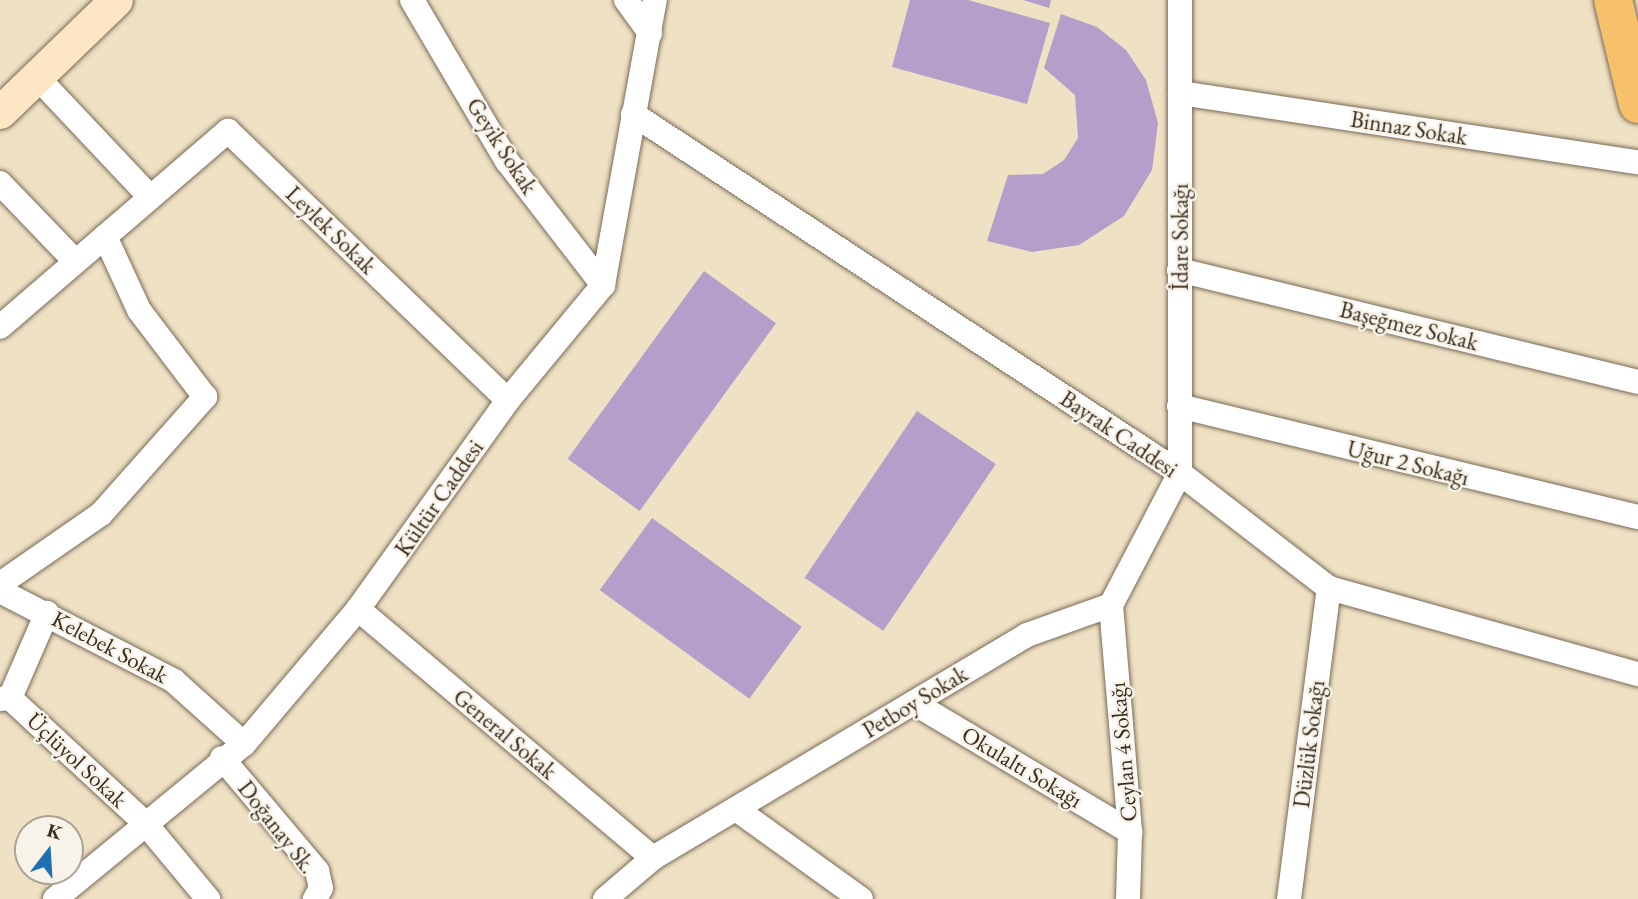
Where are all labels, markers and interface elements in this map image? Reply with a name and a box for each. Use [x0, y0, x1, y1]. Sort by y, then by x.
street label: Geyik Sokak [461, 93, 543, 199]
street label: Binnaz Sokak [1349, 105, 1469, 151]
street label: Leylek Sokak [280, 180, 382, 280]
street label: İdare Sokağı [1166, 183, 1194, 291]
street label: Başeğmez Sokak [1337, 295, 1481, 357]
street label: Bayrak Caddesi [1055, 385, 1183, 483]
street label: Kültür Caddesi [389, 434, 489, 562]
street label: Uğur 2 Sokağı [1344, 435, 1472, 491]
street label: Kelebek Sokak [47, 605, 173, 689]
street label: Petboy Sokak [858, 660, 972, 744]
street label: Düzlük Sokağı [1287, 679, 1331, 809]
street label: Ceylan 4 Sokağı [1103, 681, 1143, 823]
street label: General Sokak [448, 683, 562, 785]
street label: Üçlüyol Sokak [21, 707, 133, 813]
street label: Okulaltı Sokağı [957, 720, 1087, 814]
street label: Doğanay Sk. [232, 775, 322, 879]
north arrow [14, 815, 84, 885]
text: K [44, 817, 65, 845]

